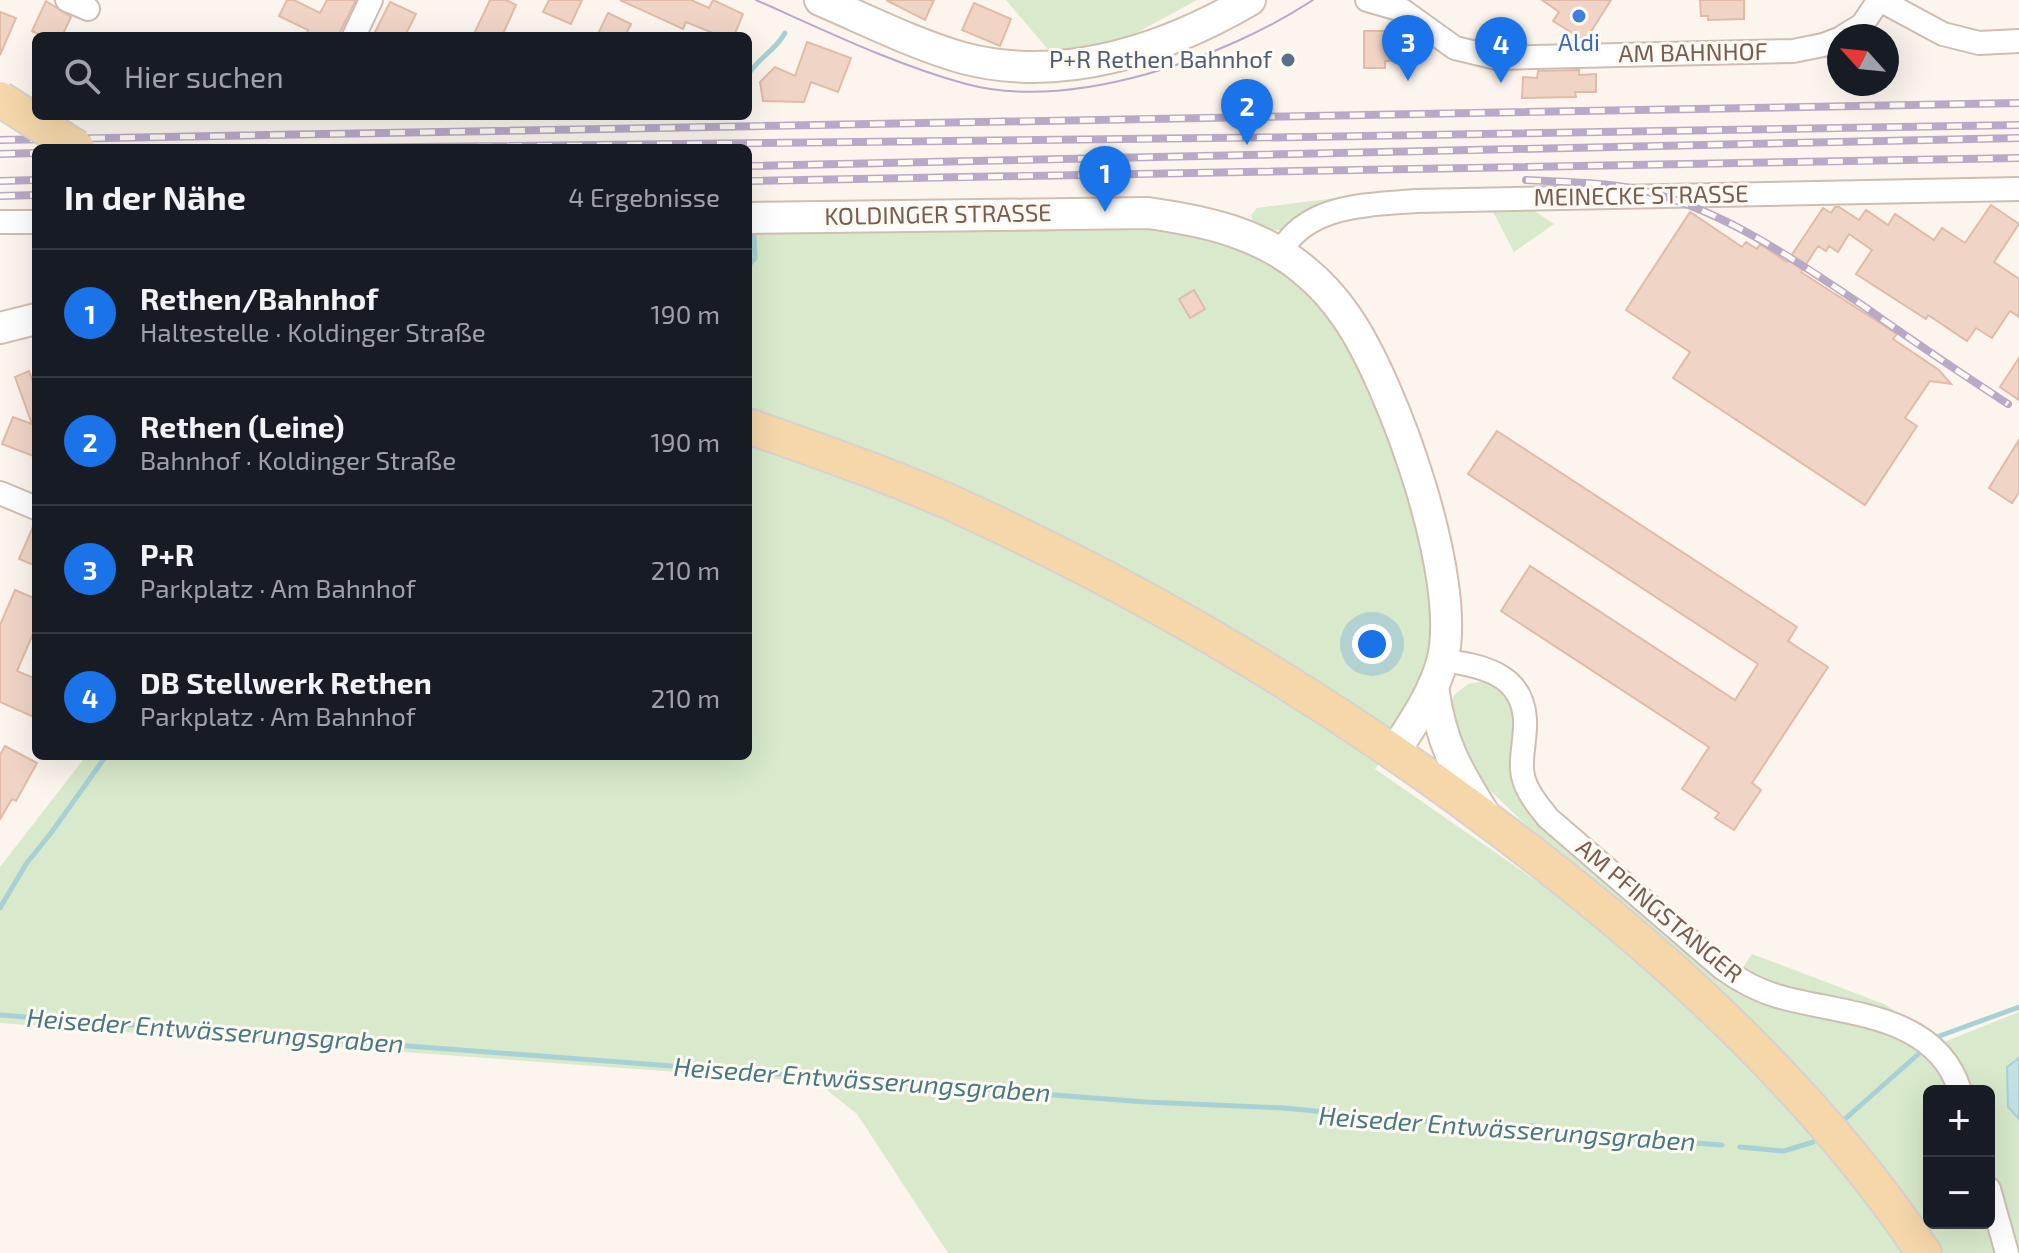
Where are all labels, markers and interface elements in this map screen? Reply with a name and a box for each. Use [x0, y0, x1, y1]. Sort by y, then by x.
marker: Aldi [1570, 7, 1588, 25]
pin: 3 [1382, 15, 1434, 81]
pin: 4 [1475, 17, 1527, 83]
north arrow [1827, 24, 1899, 96]
place label: Aldi [1558, 27, 1600, 56]
search box [32, 32, 752, 120]
street label: AM BAHNHOF [1618, 36, 1768, 67]
place label: P+R Rethen Bahnhof [1049, 44, 1273, 73]
marker: P+R Rethen Bahnhof [1279, 51, 1297, 69]
icon: search [60, 54, 104, 98]
text: Hier suchen [124, 58, 284, 94]
pin: 2 [1221, 79, 1273, 145]
pin: 1 [1079, 146, 1131, 212]
text: In der Nähe [64, 176, 246, 217]
street label: MEINECKE STRASSE [1533, 178, 1749, 211]
text: 4 Ergebnisse [568, 181, 720, 212]
street label: KOLDINGER STRASSE [824, 197, 1052, 230]
text: Rethen/Bahnhof [140, 280, 378, 316]
text: 1 [84, 298, 96, 329]
text: 190 m [651, 298, 720, 329]
text: Haltestelle · Koldinger Straße [140, 316, 486, 347]
text: Rethen (Leine) [140, 408, 345, 444]
text: 2 [82, 426, 98, 457]
text: 190 m [651, 426, 720, 457]
text: Bahnhof · Koldinger Straße [140, 444, 456, 475]
text: P+R [140, 536, 194, 572]
text: 3 [83, 554, 97, 585]
text: 210 m [651, 554, 720, 585]
text: Parkplatz · Am Bahnhof [140, 572, 416, 603]
your location [1352, 624, 1392, 664]
text: DB Stellwerk Rethen [140, 664, 432, 700]
text: 4 [82, 682, 98, 713]
text: 210 m [651, 682, 720, 713]
text: Parkplatz · Am Bahnhof [140, 700, 416, 731]
street label: AM PFINGSTANGER [1571, 832, 1749, 988]
water label: Heiseder Entwässerungsgraben [26, 1001, 405, 1058]
water label: Heiseder Entwässerungsgraben [673, 1050, 1052, 1107]
map controls [1923, 1085, 1995, 1229]
button: + [1923, 1085, 1995, 1157]
water label: Heiseder Entwässerungsgraben [1318, 1099, 1697, 1156]
button: − [1923, 1157, 1995, 1229]

